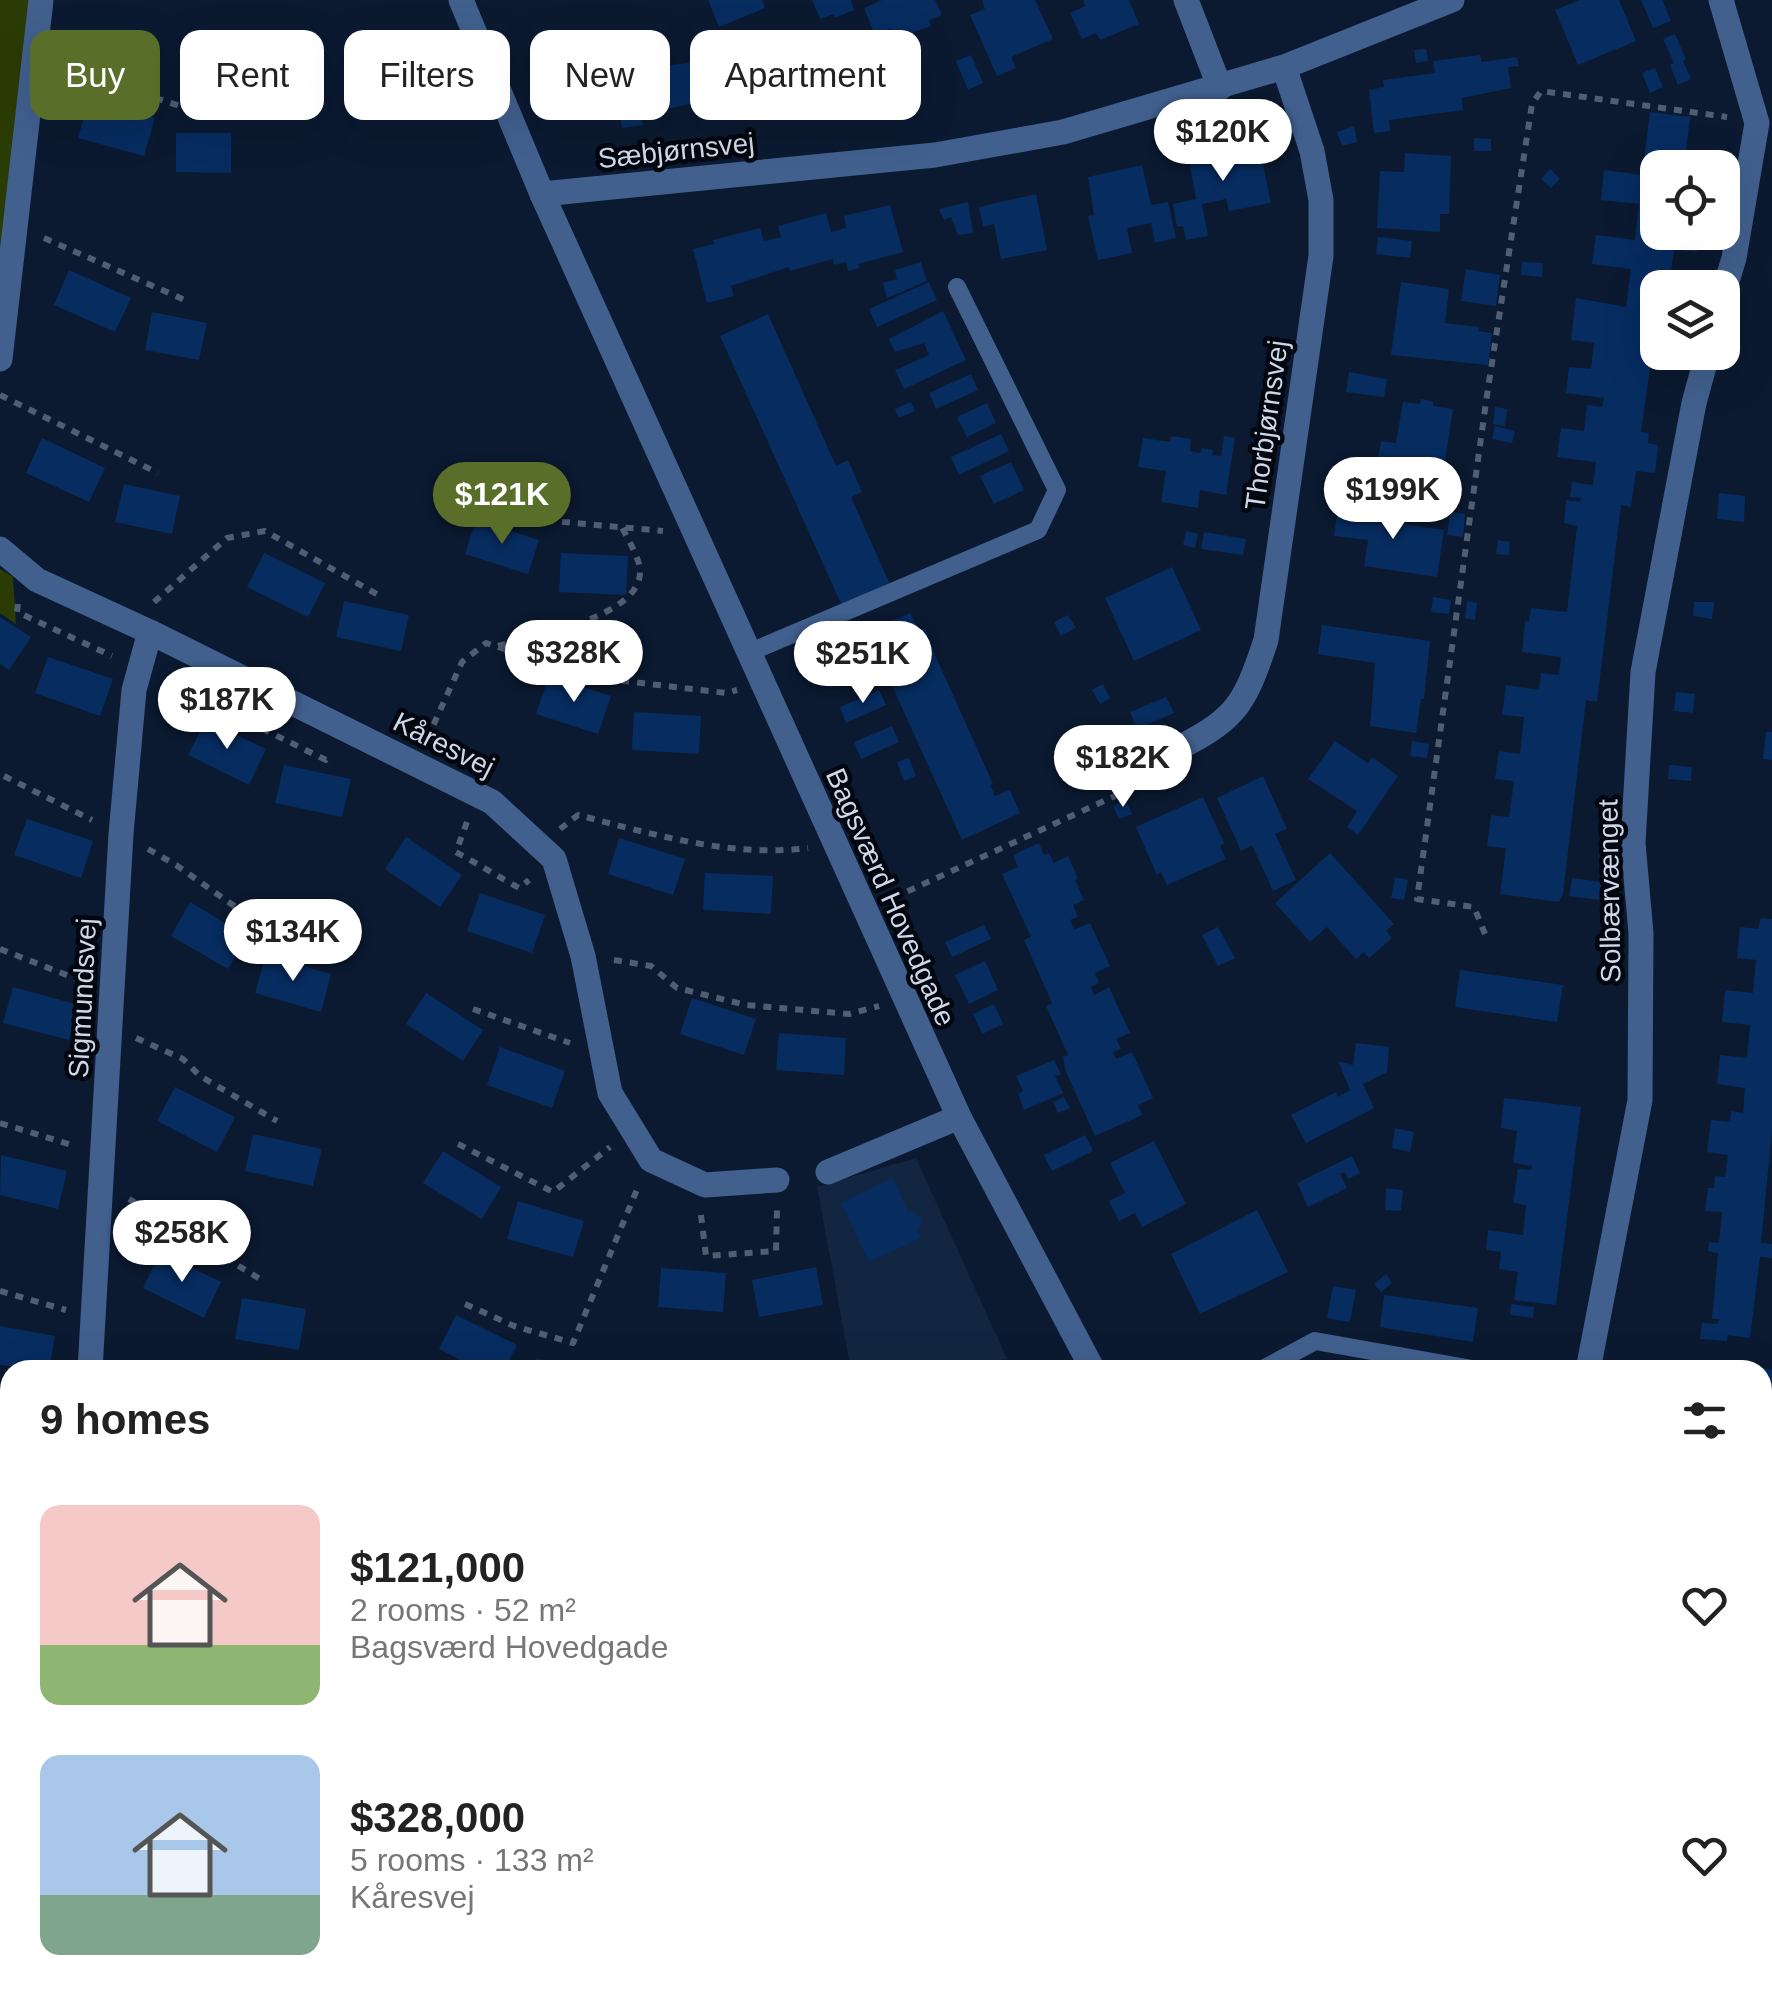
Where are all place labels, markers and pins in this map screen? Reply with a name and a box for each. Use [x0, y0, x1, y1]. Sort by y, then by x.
pin: $120K [1153, 99, 1293, 184]
pin: $199K [1323, 457, 1463, 542]
pin: $121K [432, 462, 572, 547]
pin: $328K [504, 620, 644, 705]
pin: $251K [793, 621, 933, 706]
pin: $187K [157, 667, 297, 752]
pin: $182K [1053, 725, 1193, 810]
pin: $134K [223, 899, 363, 984]
pin: $258K [112, 1200, 252, 1285]

